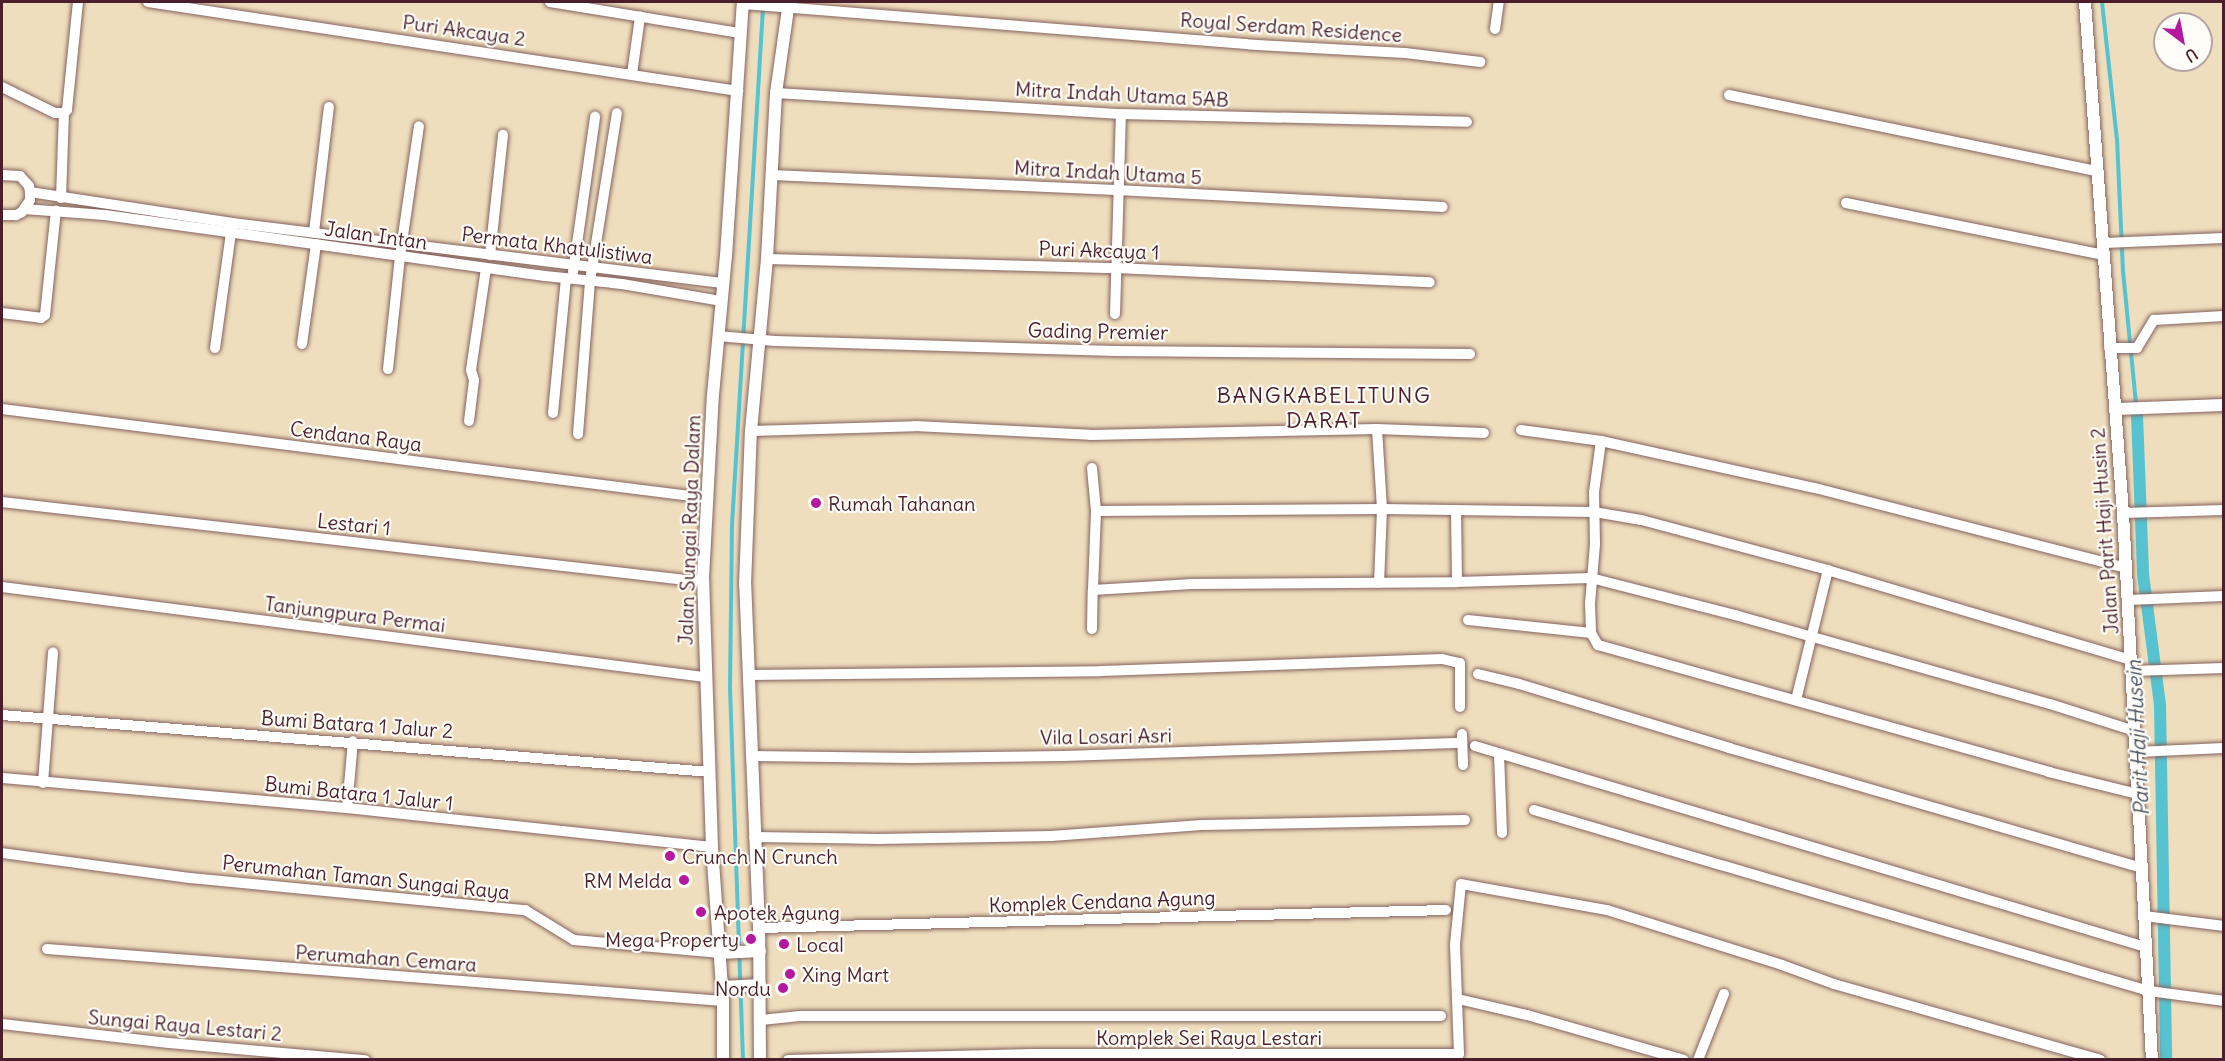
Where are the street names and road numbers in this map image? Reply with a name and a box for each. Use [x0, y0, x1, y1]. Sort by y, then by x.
street label: Royal Serdam Residence [1179, 7, 1403, 47]
street label: Puri Akcaya 2 [401, 9, 527, 51]
street label: Mitra Indah Utama 5AB [1014, 76, 1230, 112]
street label: Mitra Indah Utama 5 [1013, 155, 1203, 189]
street label: Jalan Intan [323, 216, 429, 254]
street label: Permata Khatulistiwa [460, 221, 654, 269]
street label: Puri Akcaya 1 [1038, 236, 1160, 264]
street label: Gading Premier [1027, 318, 1169, 344]
street label: Jalan Sungai Raya Dalam [673, 414, 705, 646]
street label: Cendana Raya [289, 416, 423, 456]
street label: Jalan Parit Haji Husin 2 [2085, 427, 2123, 635]
street label: Lestari 1 [316, 508, 392, 540]
street label: Tanjungpura Permai [263, 591, 447, 637]
street label: Bumi Batara 1 Jalur 2 [260, 705, 454, 743]
street label: Vila Losari Asri [1040, 723, 1172, 749]
street label: Bumi Batara 1 Jalur 1 [263, 771, 455, 815]
street label: Perumahan Taman Sungai Raya [221, 850, 511, 904]
street label: Komplek Cendana Agung [988, 885, 1216, 917]
street label: Perumahan Cemara [294, 940, 478, 976]
street label: Sungai Raya Lestari 2 [87, 1005, 283, 1045]
street label: Komplek Sei Raya Lestari [1096, 1025, 1322, 1049]

